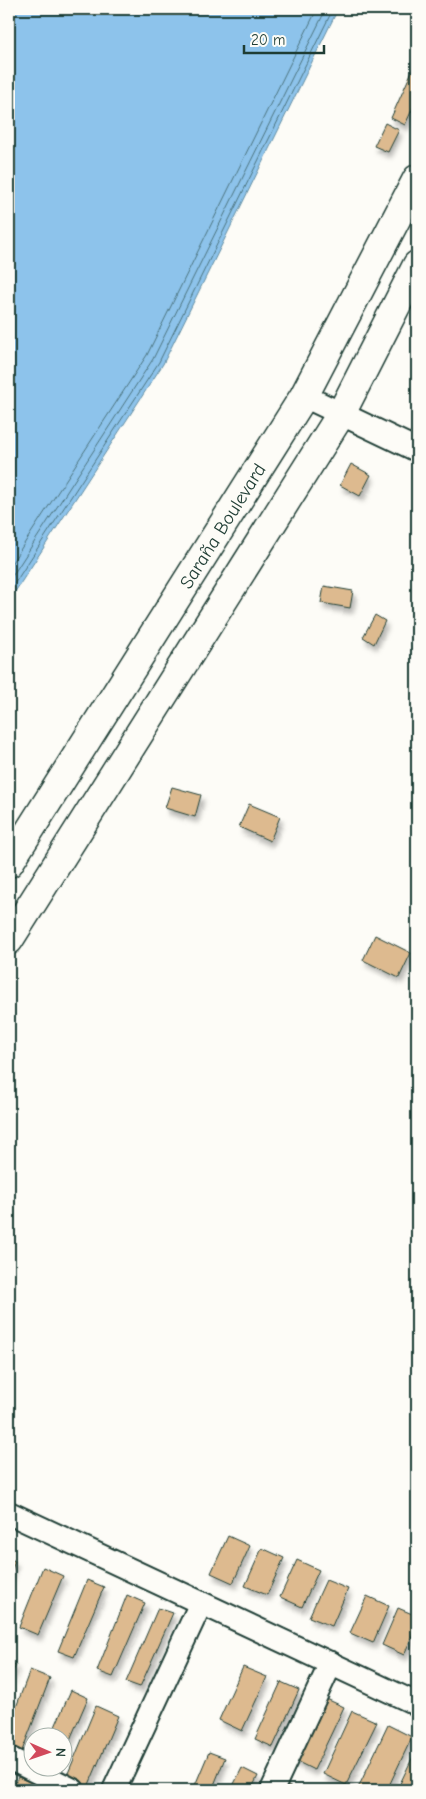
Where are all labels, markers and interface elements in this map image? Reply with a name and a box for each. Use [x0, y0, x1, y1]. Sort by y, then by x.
scale bar [244, 22, 324, 54]
text: 20 m [251, 31, 285, 49]
street label: Saraña Boulevard [175, 460, 271, 593]
north arrow [22, 1726, 72, 1776]
text: N [52, 1748, 69, 1757]

